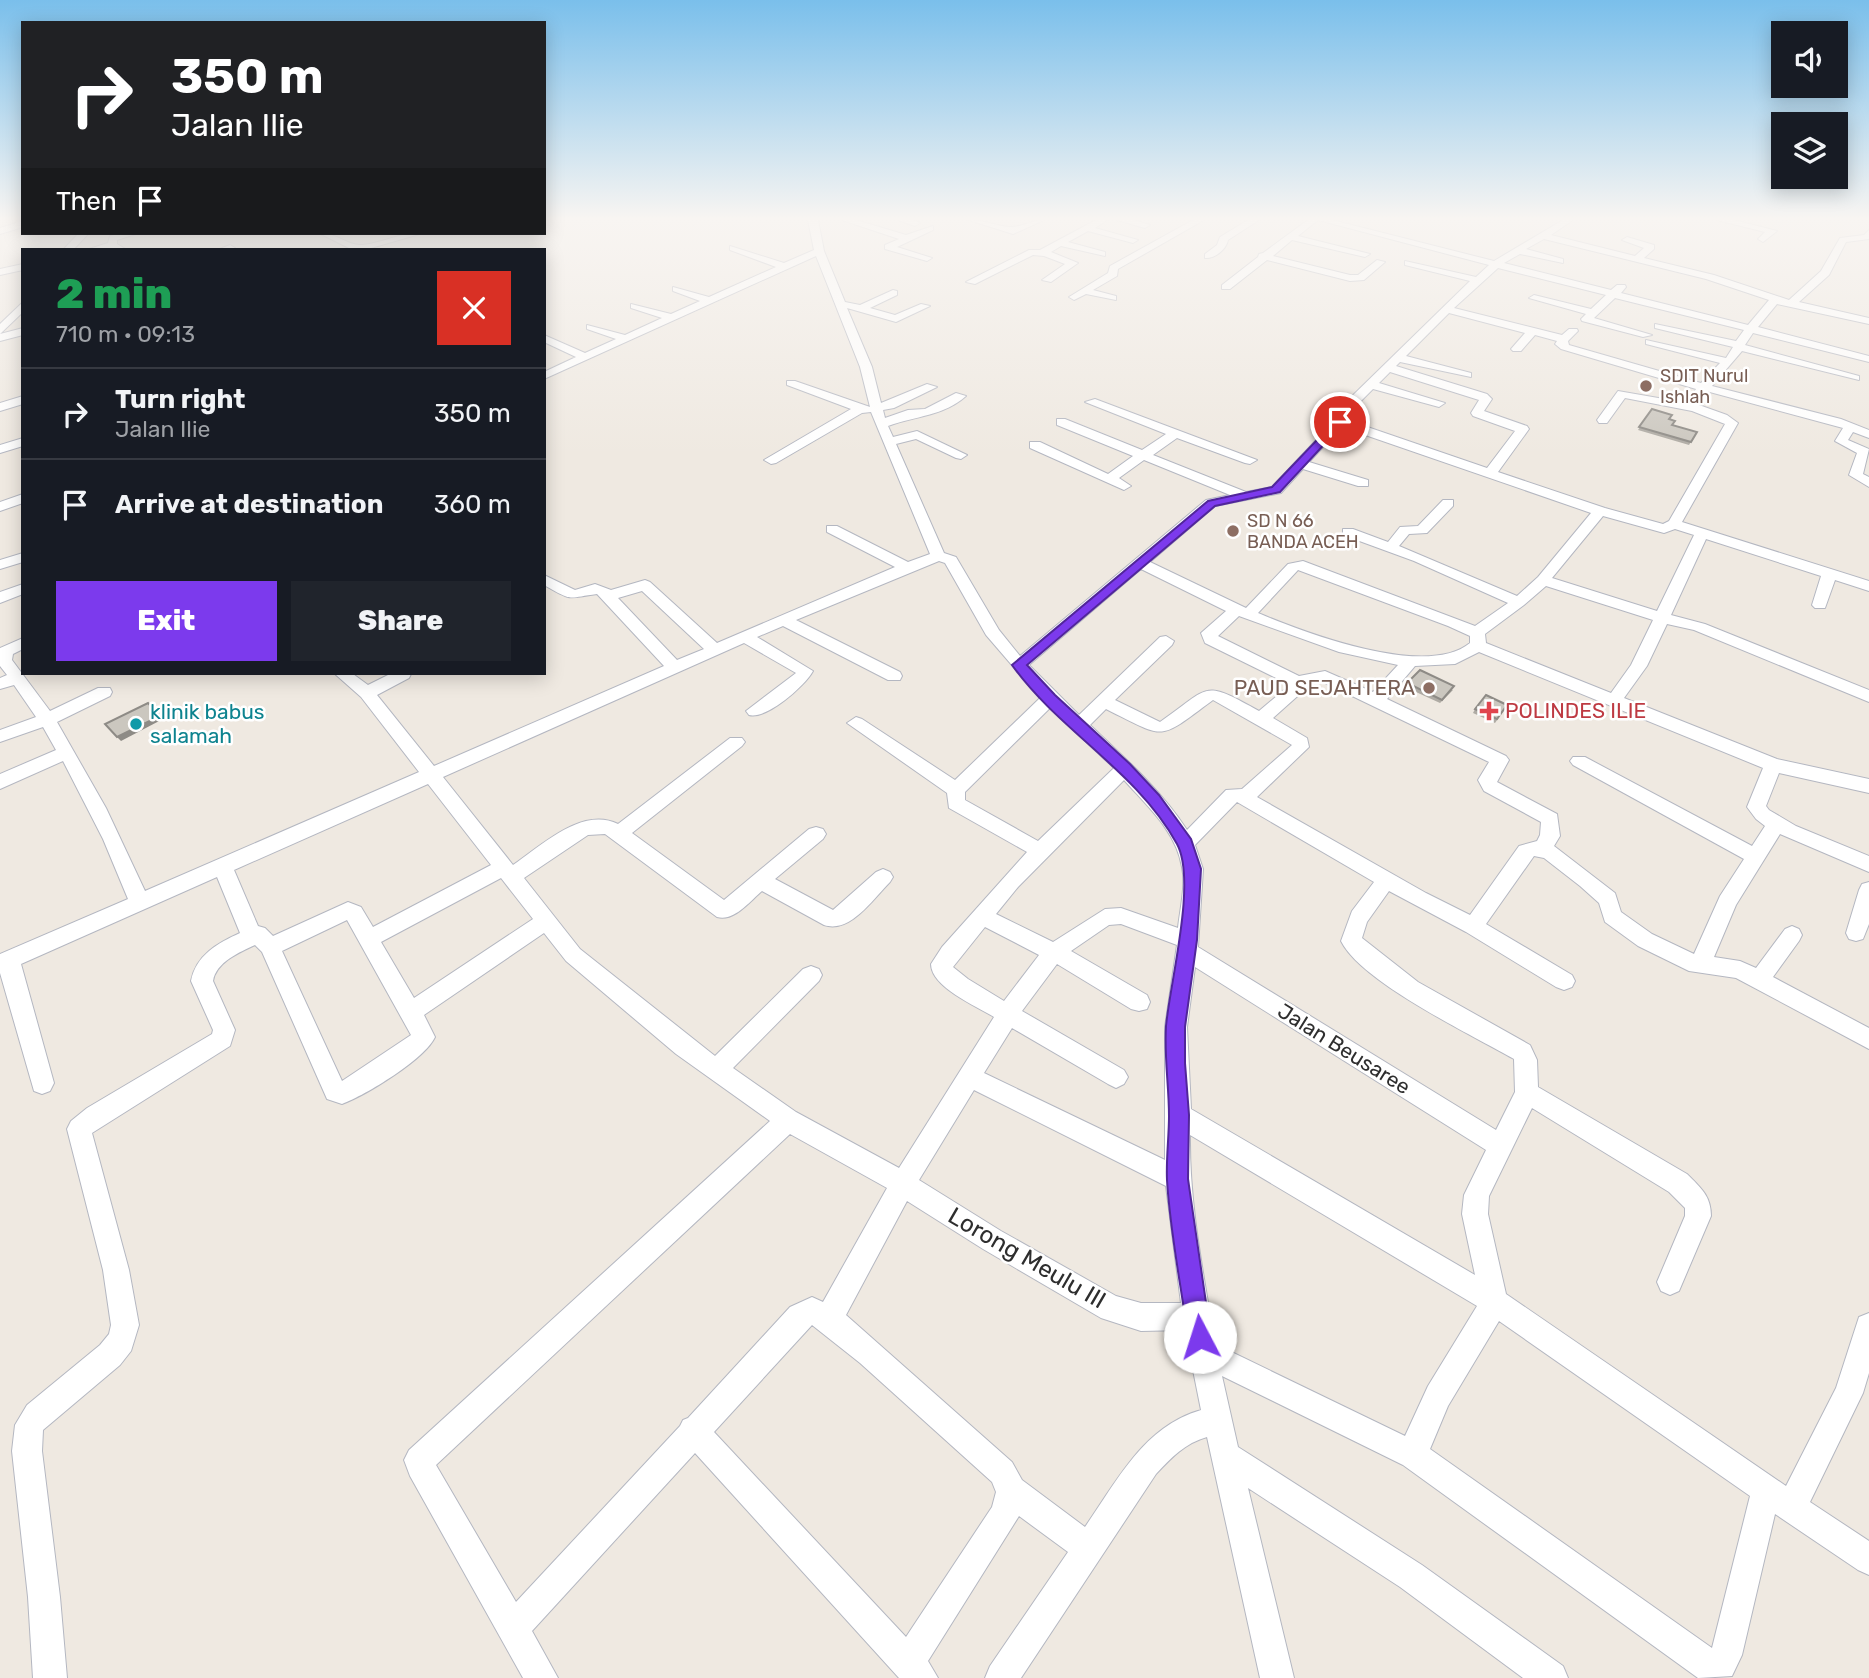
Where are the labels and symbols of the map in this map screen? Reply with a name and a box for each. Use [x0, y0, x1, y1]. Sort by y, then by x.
place label: SDIT Nurul Ishlah [1660, 365, 1748, 408]
marker: SDIT Nurul Ishlah [1638, 378, 1654, 394]
pin [1310, 392, 1370, 452]
place label: SD N 66 BANDA ACEH [1247, 510, 1359, 553]
marker: SD N 66 BANDA ACEH [1225, 523, 1241, 539]
place label: PAUD SEJAHTERA [1234, 675, 1415, 700]
marker: PAUD SEJAHTERA [1421, 680, 1437, 696]
place label: POLINDES ILIE [1505, 698, 1646, 723]
place label: klinik babus salamah [150, 699, 265, 748]
marker: POLINDES ILIE [1479, 701, 1499, 721]
marker: klinik babus salamah [128, 716, 144, 732]
street label: Jalan Beusaree [1273, 998, 1415, 1099]
street label: Lorong Meulu III [943, 1202, 1111, 1314]
position arrow [1163, 1300, 1237, 1374]

